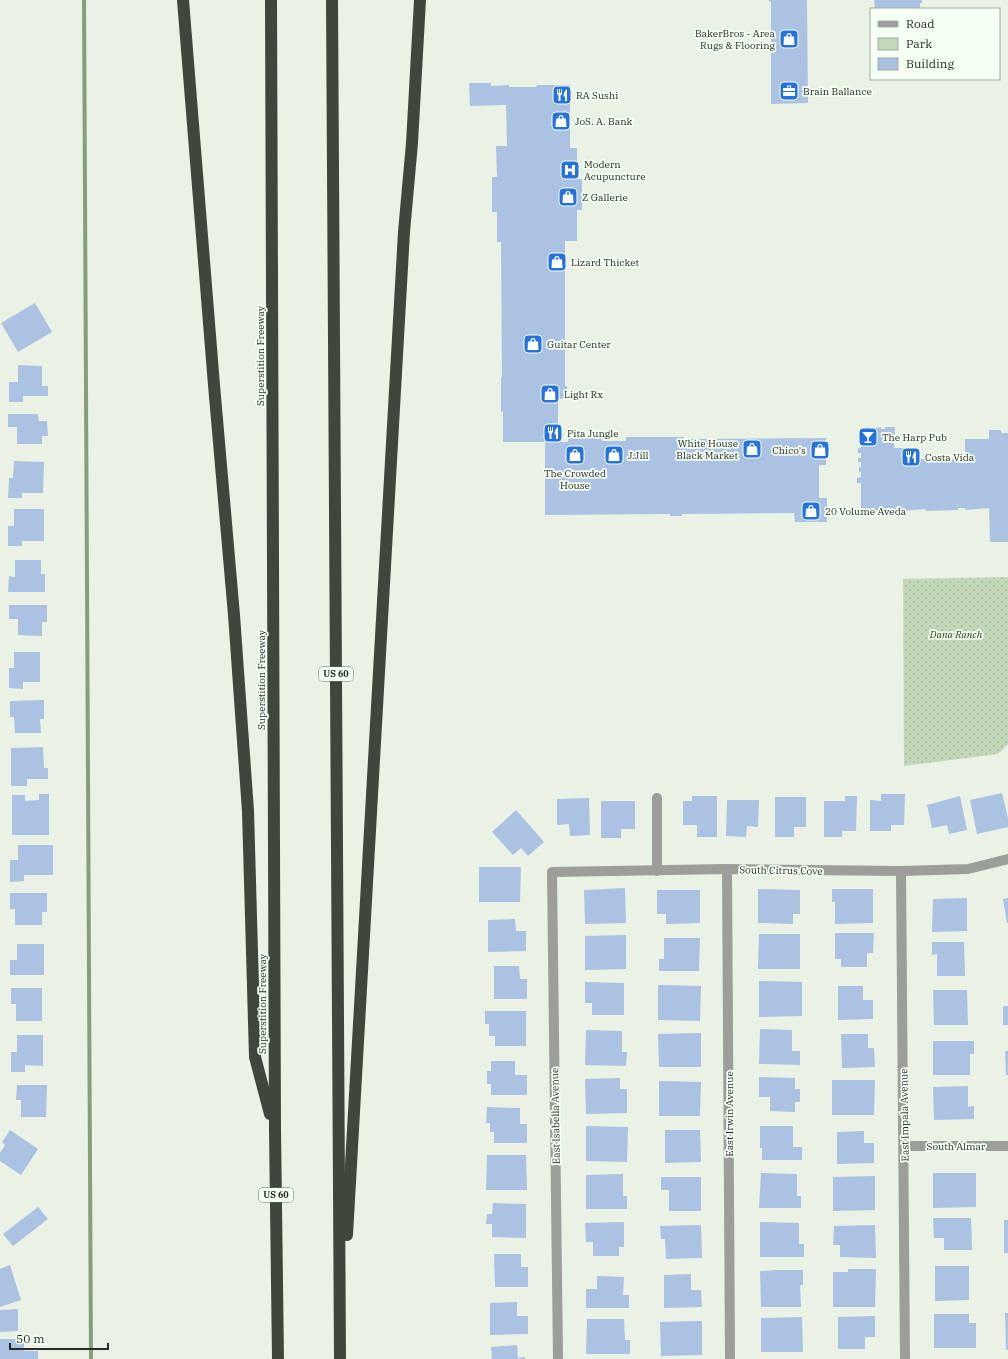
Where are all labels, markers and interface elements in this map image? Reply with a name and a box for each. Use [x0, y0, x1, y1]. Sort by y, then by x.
legend [870, 8, 1000, 80]
text: Road [906, 16, 935, 31]
place label: BakerBros - Area Rugs & Flooring [695, 27, 776, 52]
shop icon: BakerBros - Area Rugs & Flooring [778, 28, 800, 50]
text: Park [906, 36, 932, 51]
text: Building [906, 56, 954, 71]
office icon: Brain Ballance [778, 80, 800, 102]
restaurant icon: RA Sushi [551, 84, 573, 106]
place label: Brain Ballance [803, 85, 872, 98]
place label: RA Sushi [576, 89, 618, 102]
shop icon: JoS. A. Bank [550, 110, 572, 132]
place label: JoS. A. Bank [575, 115, 633, 128]
place label: Modern Acupuncture [584, 158, 646, 183]
hospital icon: Modern Acupuncture [559, 159, 581, 181]
shop icon: Z Gallerie [557, 186, 579, 208]
place label: Z Gallerie [582, 191, 628, 204]
shop icon: Lizard Thicket [546, 251, 568, 273]
place label: Lizard Thicket [571, 256, 640, 269]
street label: Superstition Freeway [254, 305, 267, 406]
shop icon: Guitar Center [522, 333, 544, 355]
place label: Guitar Center [547, 338, 611, 351]
shop icon: Light Rx [539, 383, 561, 405]
place label: Light Rx [564, 388, 603, 401]
restaurant icon: Pita Jungle [542, 422, 564, 444]
bar icon: The Harp Pub [857, 426, 879, 448]
place label: Pita Jungle [567, 427, 619, 440]
place label: The Harp Pub [882, 431, 947, 444]
place label: White House Black Market [676, 437, 738, 462]
shop icon: White House Black Market [741, 438, 763, 460]
shop icon: Chico's [809, 439, 831, 461]
shop icon: The Crowded House [564, 444, 586, 466]
shop icon: J.Jill [603, 444, 625, 466]
place label: Chico's [772, 444, 806, 457]
restaurant icon: Costa Vida [900, 446, 922, 468]
place label: J.Jill [628, 449, 649, 462]
place label: Costa Vida [925, 451, 975, 464]
place label: The Crowded House [544, 467, 606, 492]
shop icon: 20 Volume Aveda [800, 500, 822, 522]
place label: 20 Volume Aveda [825, 505, 907, 518]
park label: Dana Ranch [929, 628, 983, 641]
street label: Superstition Freeway [255, 629, 268, 730]
road number: US 60 [319, 667, 353, 681]
street label: South Citrus Cove [739, 863, 823, 878]
street label: Superstition Freeway [256, 953, 269, 1054]
street label: East Isabella Avenue [548, 1068, 563, 1164]
street label: East Impala Avenue [897, 1068, 912, 1162]
street label: East Irwin Avenue [723, 1071, 736, 1157]
street label: South Almar [927, 1140, 986, 1153]
road number: US 60 [259, 1188, 293, 1202]
scale bar [10, 1325, 108, 1351]
text: 50 m [16, 1331, 45, 1346]

